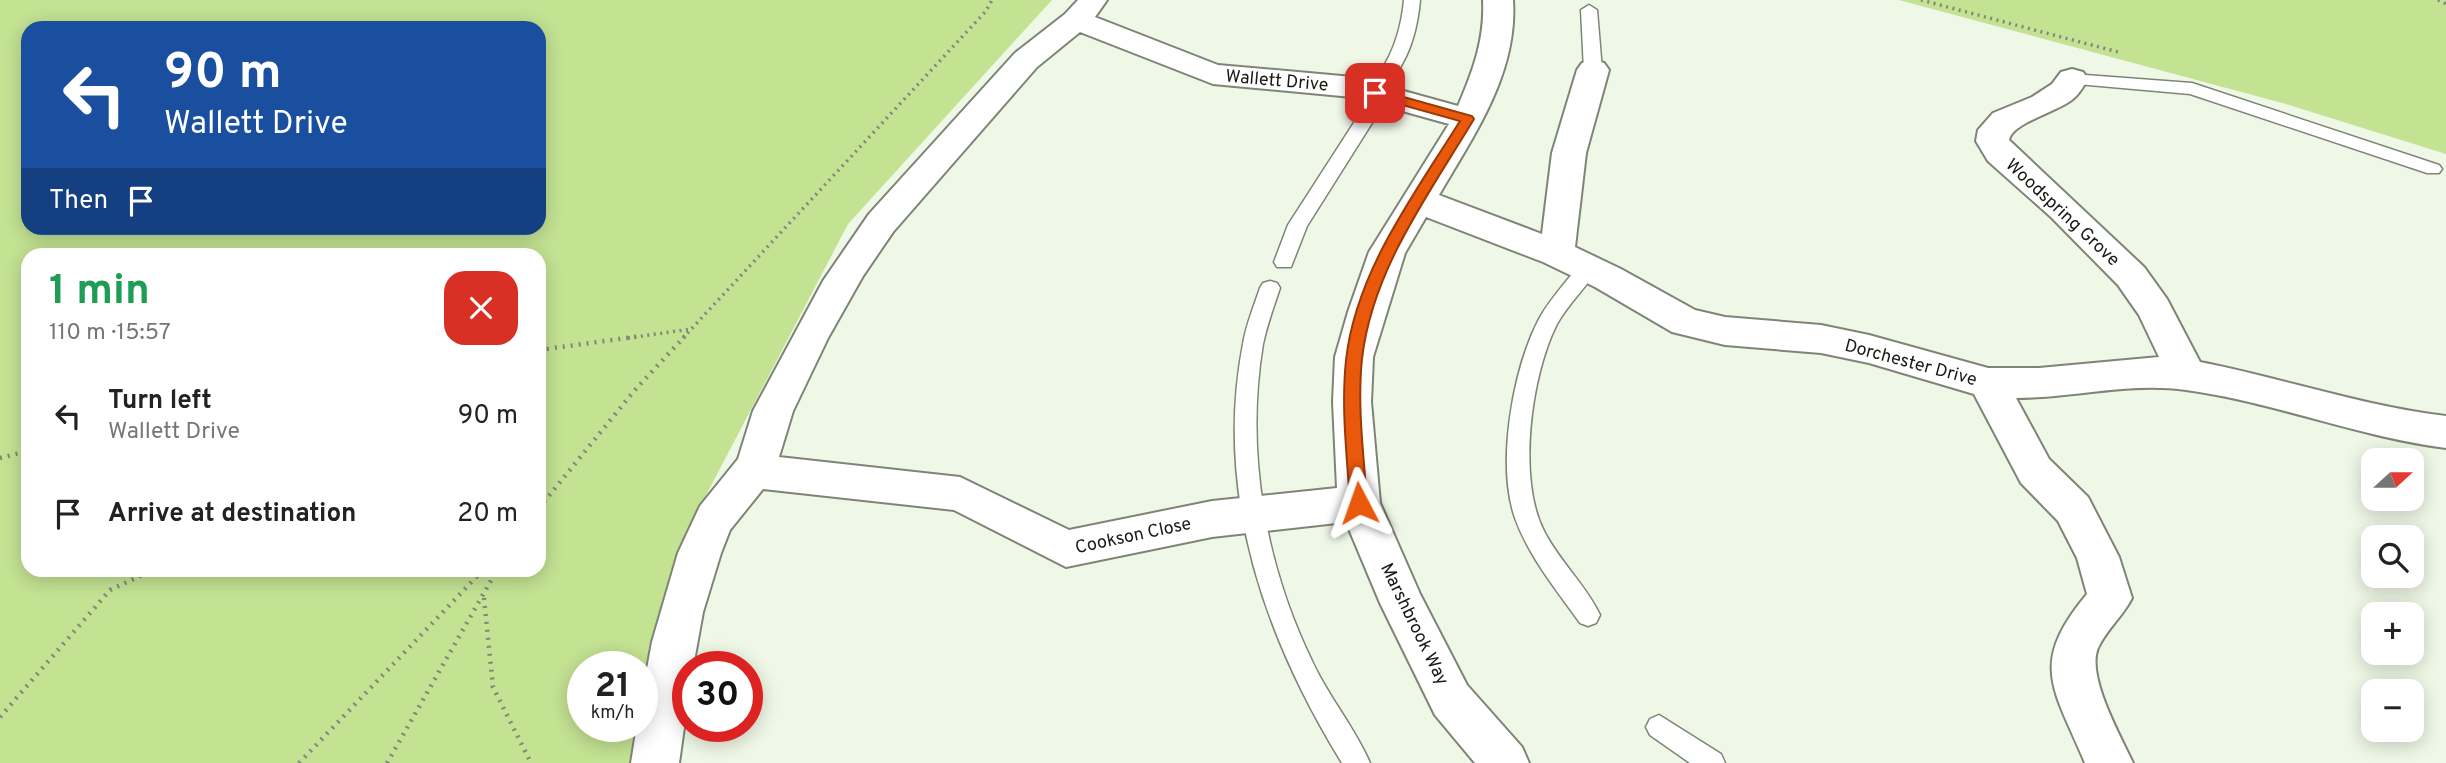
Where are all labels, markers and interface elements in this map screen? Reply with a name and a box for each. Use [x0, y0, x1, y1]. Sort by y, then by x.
text: 90 m [164, 44, 282, 106]
icon: left [49, 49, 140, 140]
pin [1345, 63, 1405, 123]
street label: Wallett Drive [1224, 66, 1329, 97]
icon: arrive [1356, 74, 1394, 112]
text: Wallett Drive [164, 105, 348, 145]
street label: Woodspring Grove [2000, 154, 2124, 272]
icon: arrive [122, 182, 160, 220]
text: Then [49, 185, 108, 218]
text: 1 min [49, 266, 150, 319]
button: close [444, 271, 518, 345]
text: 110 m · 15:57 [49, 319, 171, 348]
street label: Dorchester Drive [1842, 335, 1979, 392]
text: Turn left [108, 385, 212, 418]
icon: left [49, 397, 87, 435]
text: 90 m [458, 400, 518, 433]
text: Wallett Drive [108, 418, 240, 447]
north arrow [2361, 448, 2424, 511]
map controls [2361, 448, 2424, 742]
position arrow [1322, 466, 1396, 540]
icon: arrive [49, 495, 87, 533]
text: Arrive at destination [108, 498, 356, 531]
text: 20 m [457, 498, 518, 531]
street label: Cookson Close [1073, 513, 1193, 560]
button: search [2361, 525, 2424, 588]
street label: Marshbrook Way [1374, 560, 1453, 689]
button: + [2361, 602, 2424, 665]
speed limit sign: 30 [672, 651, 763, 742]
text: 21 [595, 665, 630, 709]
button: − [2361, 679, 2424, 742]
text: km/h [591, 702, 634, 725]

